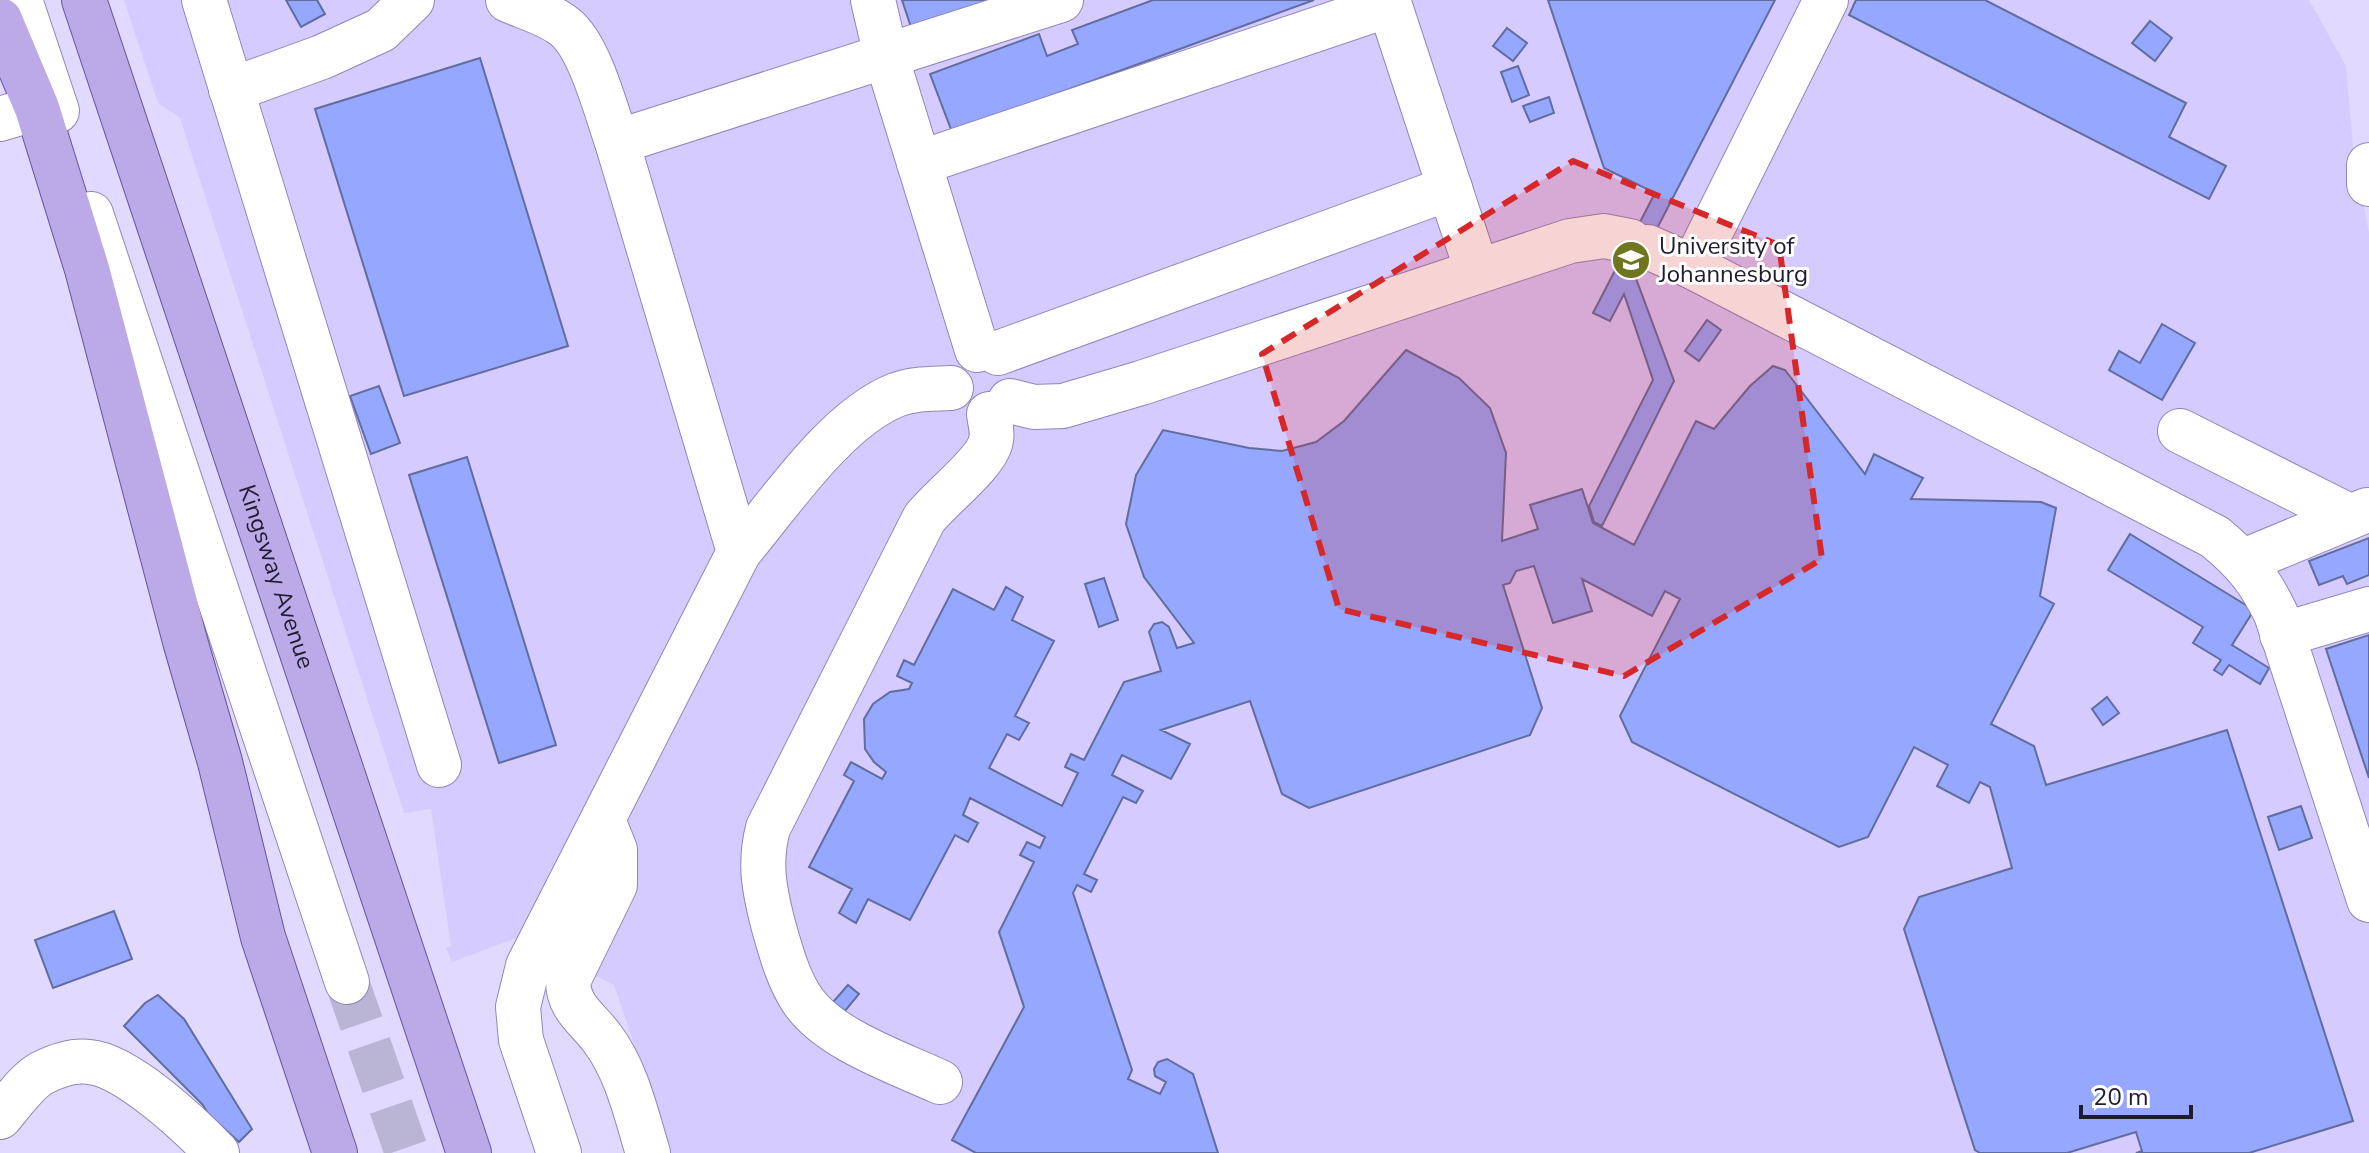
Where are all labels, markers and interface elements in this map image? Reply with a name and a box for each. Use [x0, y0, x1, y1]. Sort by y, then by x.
place label: University of Johannesburg [1658, 230, 1808, 290]
school or university icon: University of Johannesburg [1610, 239, 1652, 281]
street label: Kingsway Avenue [231, 480, 322, 673]
scale bar [2081, 1069, 2191, 1119]
text: 20 m [2093, 1081, 2149, 1113]

